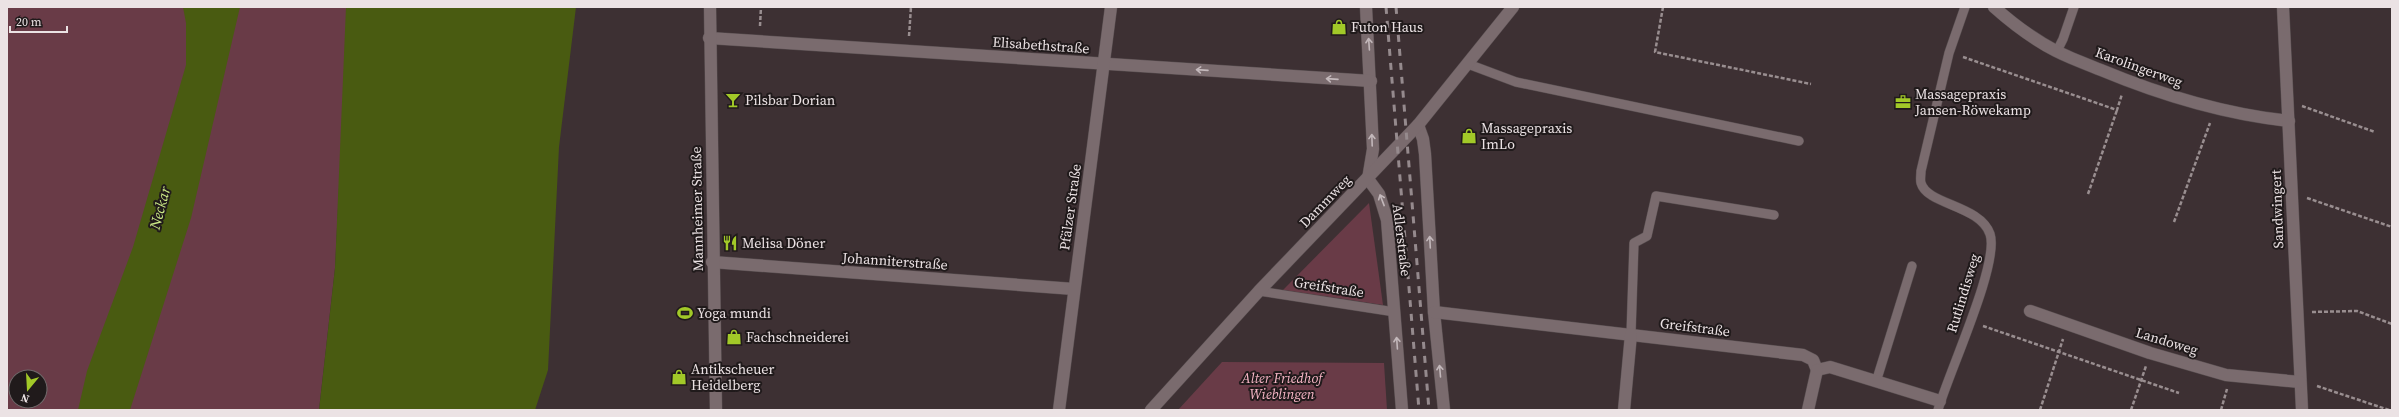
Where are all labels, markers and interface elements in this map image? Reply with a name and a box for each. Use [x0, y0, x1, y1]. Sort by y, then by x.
scale bar [10, 8, 67, 34]
text: 20 m [16, 14, 42, 30]
place label: Futon Haus [1351, 17, 1423, 37]
shop icon: Futon Haus [1330, 18, 1348, 36]
street label: Elisabethstraße [992, 32, 1090, 58]
one-way arrow [1365, 38, 1372, 51]
street label: Karolingerweg [2093, 42, 2185, 92]
one-way arrow [1196, 67, 1209, 74]
one-way arrow [1326, 75, 1339, 82]
place label: Massagepraxis Jansen-Röwekamp [1914, 84, 2031, 120]
place label: Pilsbar Dorian [745, 90, 836, 110]
bar icon: Pilsbar Dorian [724, 91, 742, 109]
office icon: Massagepraxis Jansen-Röwekamp [1894, 93, 1912, 111]
place label: Massagepraxis ImLo [1481, 118, 1572, 154]
shop icon: Massagepraxis ImLo [1460, 127, 1478, 145]
one-way arrow [1369, 134, 1376, 147]
street label: Mannheimer Straße [686, 146, 708, 272]
street label: Pfälzer Straße [1054, 162, 1086, 252]
street label: Sandwingert [2266, 169, 2288, 249]
street label: Dammweg [1295, 170, 1355, 232]
water label: Neckar [143, 183, 176, 233]
one-way arrow [1377, 195, 1385, 207]
street label: Adlerstraße [1388, 203, 1416, 277]
place label: Melisa Döner [742, 233, 825, 253]
restaurant icon: Melisa Döner [721, 234, 739, 252]
one-way arrow [1427, 236, 1434, 249]
street label: Johanniterstraße [841, 247, 948, 275]
street label: Rutlindisweg [1942, 251, 1984, 335]
street label: Greifstraße [1293, 272, 1365, 302]
place label: Yoga mundi [697, 303, 771, 323]
sports icon: Yoga mundi [676, 304, 694, 322]
street label: Greifstraße [1659, 313, 1731, 341]
street label: Landoweg [2133, 322, 2201, 360]
place label: Fachschneiderei [746, 327, 849, 347]
shop icon: Fachschneiderei [725, 328, 743, 346]
one-way arrow [1393, 337, 1400, 350]
place label: Antikscheuer Heidelberg [691, 359, 774, 395]
one-way arrow [1436, 365, 1444, 378]
shop icon: Antikscheuer Heidelberg [670, 368, 688, 386]
park label: Alter Friedhof Wieblingen [1241, 368, 1325, 404]
north arrow [8, 369, 48, 409]
text: N [19, 390, 31, 406]

